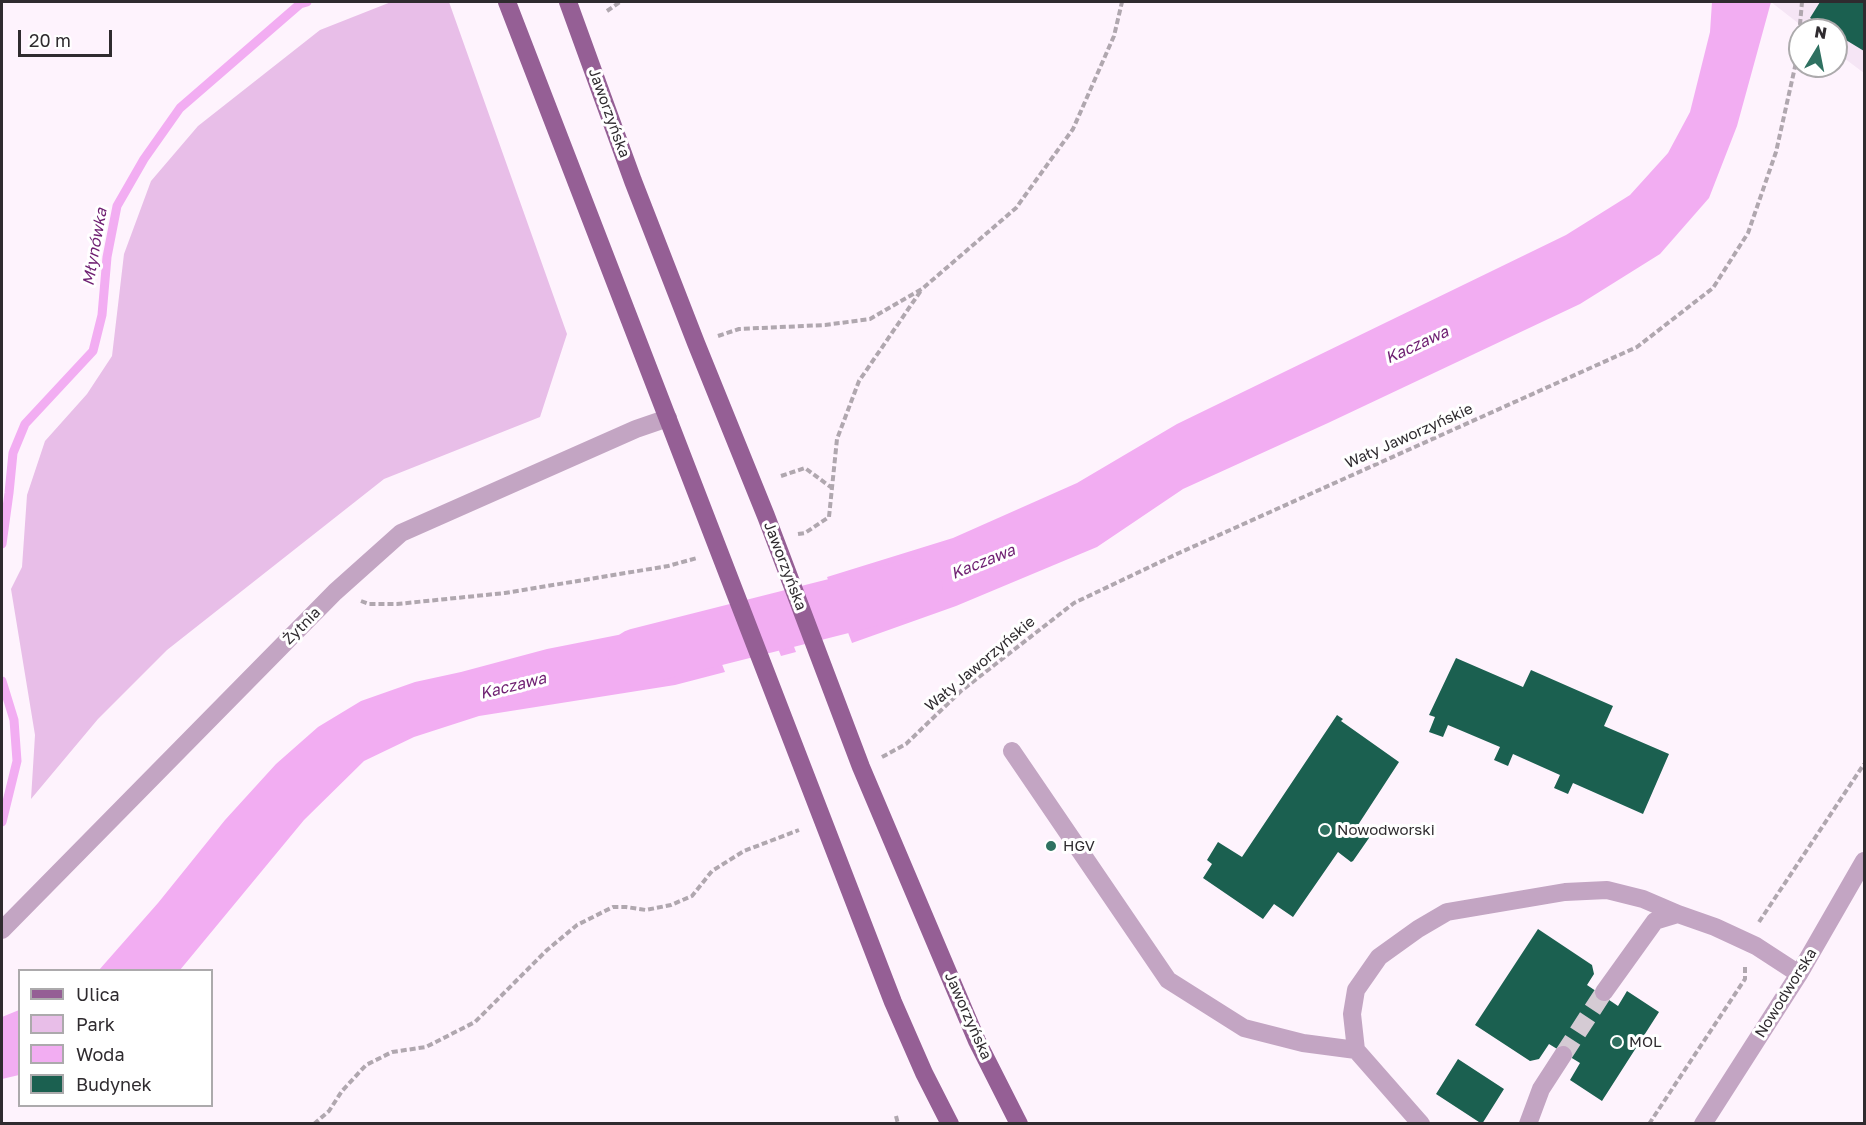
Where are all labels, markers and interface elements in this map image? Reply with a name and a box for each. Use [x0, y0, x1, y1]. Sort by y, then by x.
scale bar [21, 18, 116, 56]
north arrow [1788, 18, 1848, 78]
text: N [1813, 21, 1829, 43]
text: 20 m [29, 29, 71, 51]
street label: Jaworzyńska [584, 66, 634, 160]
water label: Młynówka [79, 207, 111, 287]
water label: Kaczawa [1382, 322, 1452, 368]
street label: Wały Jaworzyńskie [1342, 400, 1476, 472]
street label: Jaworzyńska [760, 519, 810, 613]
water label: Kaczawa [948, 540, 1018, 584]
street label: Żytnia [280, 604, 324, 648]
street label: Wały Jaworzyńskie [921, 613, 1039, 715]
water label: Kaczawa [478, 669, 548, 703]
place label: Nowodworski [1337, 821, 1435, 839]
marker: Nowodworski [1318, 823, 1332, 837]
place label: HGV [1063, 837, 1095, 855]
marker: HGV [1044, 839, 1058, 853]
street label: Nowodworska [1751, 945, 1821, 1041]
legend [18, 969, 213, 1107]
street label: Jaworzyńska [941, 969, 995, 1063]
text: Ulica [76, 983, 120, 1005]
text: Park [76, 1013, 115, 1035]
place label: MOL [1629, 1033, 1662, 1051]
marker: MOL [1610, 1035, 1624, 1049]
text: Woda [76, 1043, 125, 1065]
text: Budynek [76, 1073, 152, 1095]

